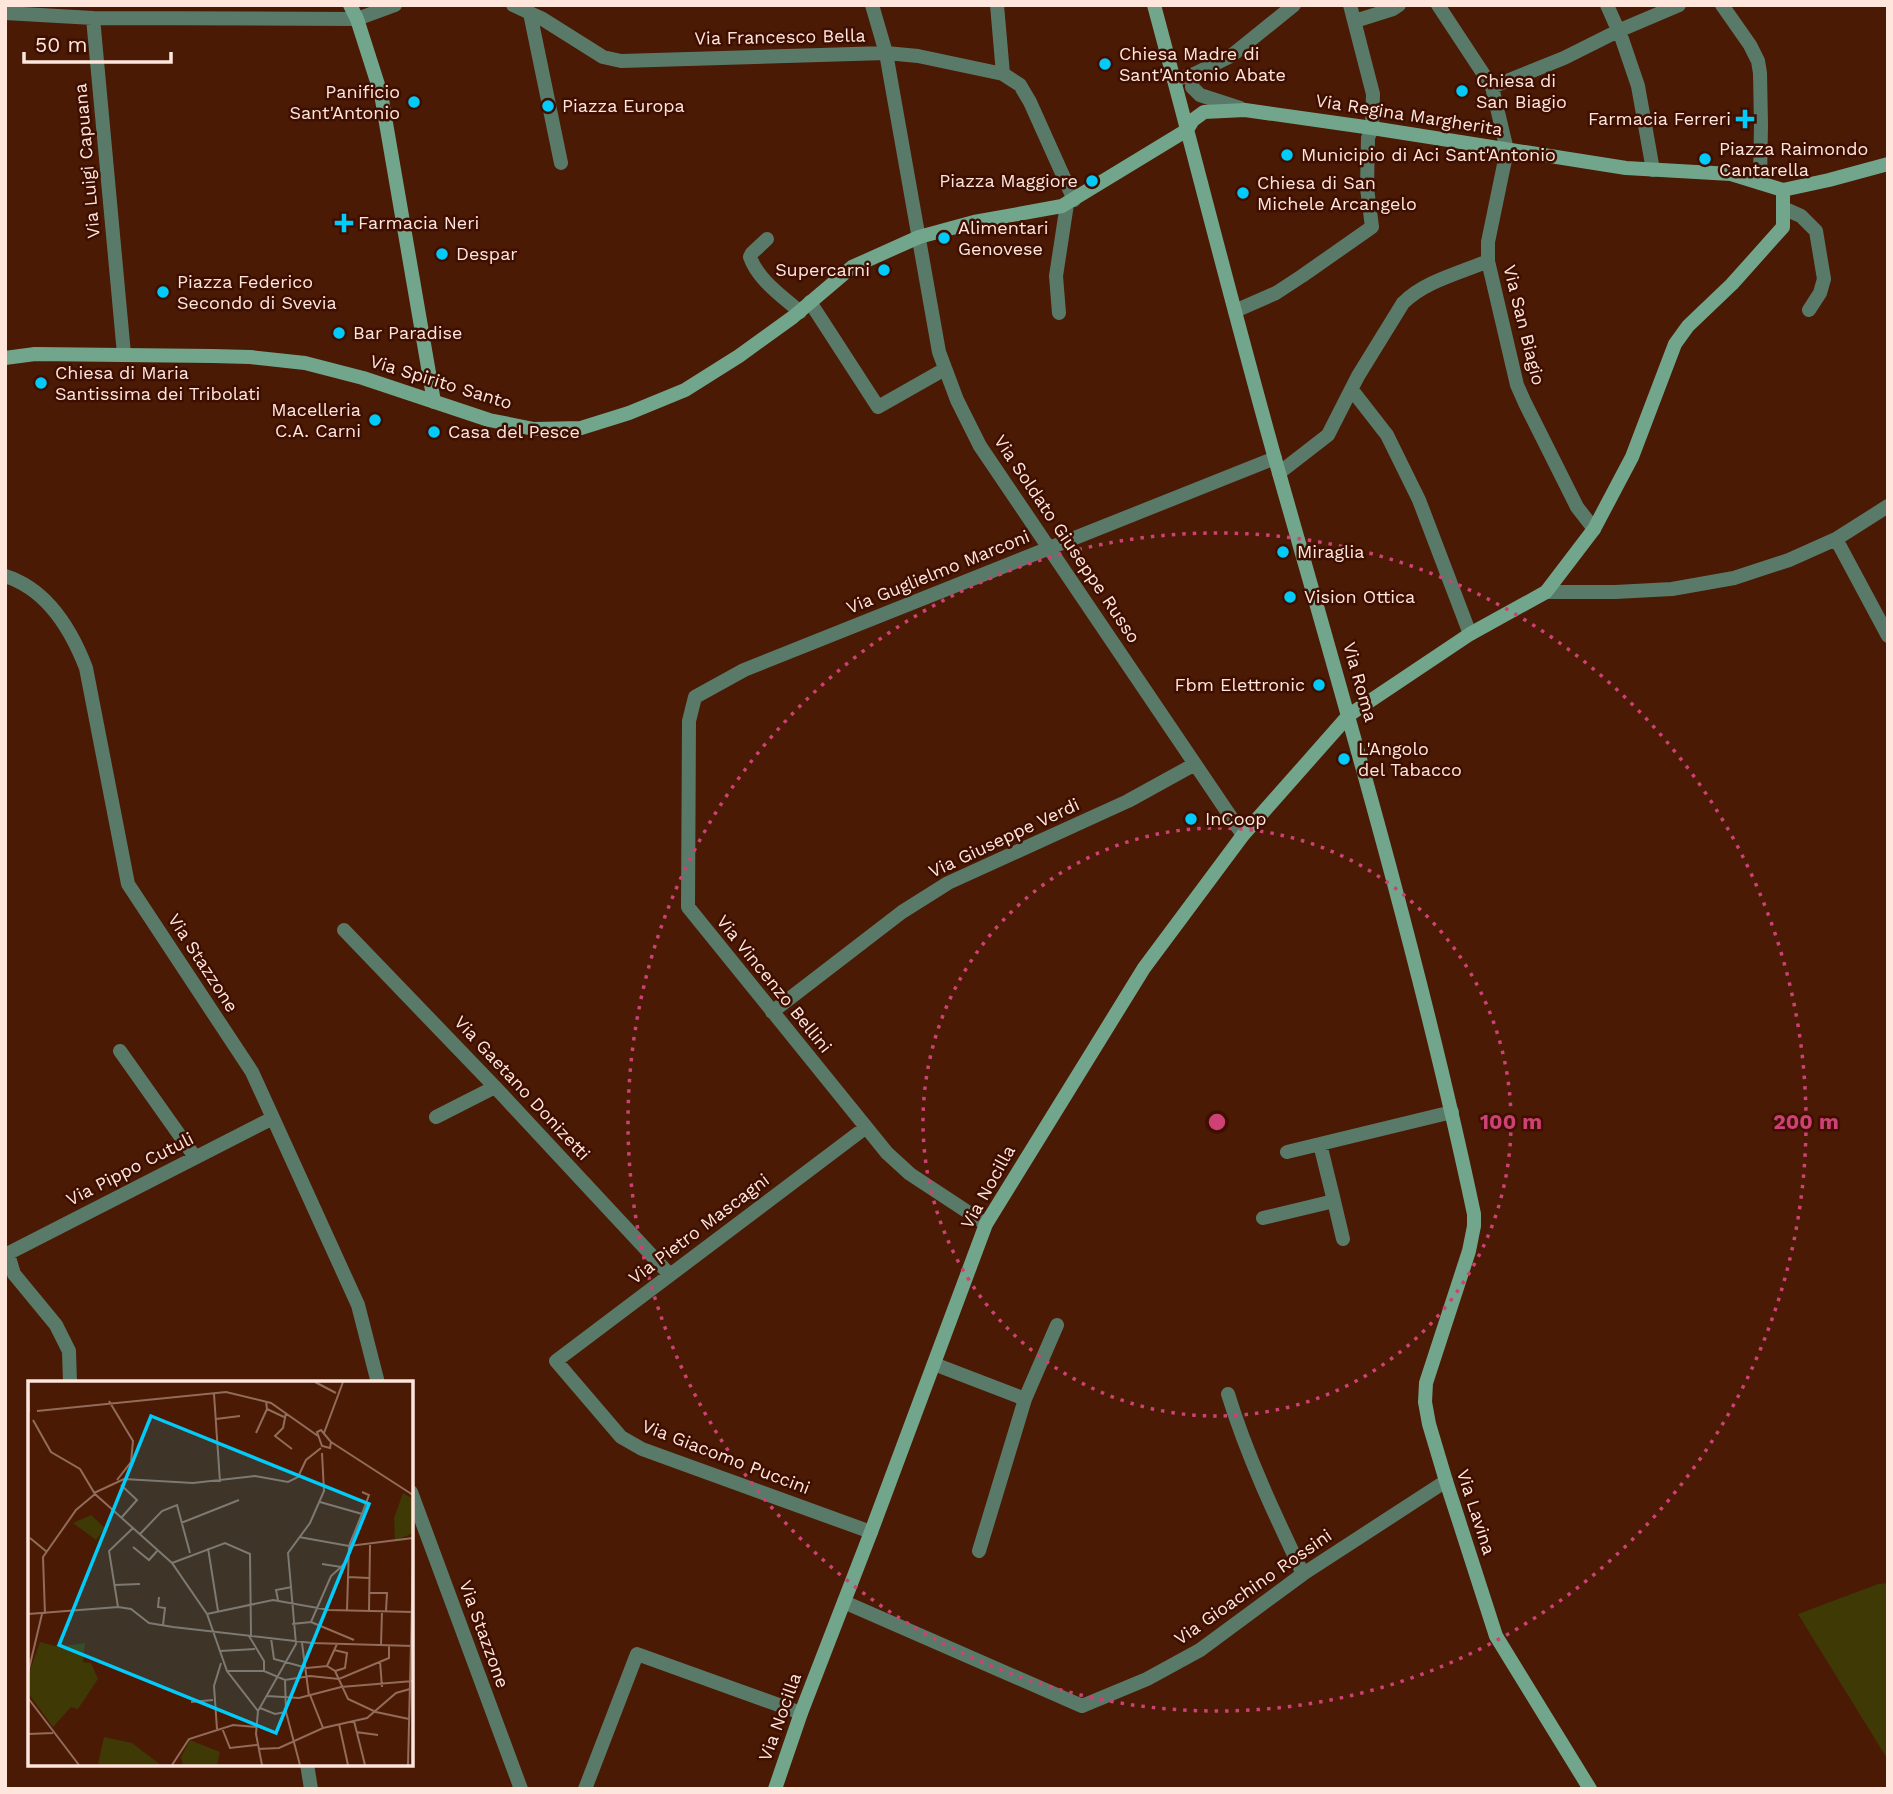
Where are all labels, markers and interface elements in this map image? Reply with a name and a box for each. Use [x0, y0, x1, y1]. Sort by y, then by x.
scale bar [24, 21, 172, 65]
street label: Via Francesco Bella [694, 25, 866, 48]
text: 50 m [35, 32, 87, 57]
place label: Chiesa Madre di Sant'Antonio Abate [1119, 43, 1286, 85]
marker: Chiesa Madre di Sant'Antonio Abate [1097, 56, 1113, 72]
place label: Chiesa di San Biagio [1476, 70, 1567, 112]
place label: Panificio Sant'Antonio [290, 81, 400, 123]
street label: Via Luigi Capuana [69, 83, 104, 240]
marker: Chiesa di San Biagio [1454, 83, 1470, 99]
street label: Via Regina Margherita [1314, 89, 1504, 140]
marker: Panificio Sant'Antonio [406, 94, 422, 110]
place label: Piazza Europa [562, 95, 685, 116]
marker: Piazza Europa [540, 98, 556, 114]
place label: Farmacia Ferreri [1588, 108, 1731, 129]
marker: Farmacia Ferreri [1737, 111, 1753, 127]
place label: Piazza Raimondo Cantarella [1719, 138, 1868, 180]
place label: Municipio di Aci Sant'Antonio [1301, 144, 1556, 165]
marker: Municipio di Aci Sant'Antonio [1279, 147, 1295, 163]
marker: Piazza Raimondo Cantarella [1697, 151, 1713, 167]
place label: Piazza Maggiore [939, 170, 1078, 191]
place label: Chiesa di San Michele Arcangelo [1257, 172, 1417, 214]
marker: Piazza Maggiore [1084, 173, 1100, 189]
marker: Chiesa di San Michele Arcangelo [1235, 185, 1251, 201]
place label: Farmacia Neri [358, 212, 479, 233]
marker: Farmacia Neri [336, 215, 352, 231]
place label: Alimentari Genovese [958, 217, 1049, 259]
marker: Alimentari Genovese [936, 230, 952, 246]
place label: Despar [456, 243, 518, 264]
marker: Despar [434, 246, 450, 262]
place label: Supercarni [775, 259, 870, 280]
marker: Supercarni [876, 262, 892, 278]
street label: Via San Biagio [1499, 263, 1550, 387]
place label: Piazza Federico Secondo di Svevia [177, 271, 337, 313]
marker: Piazza Federico Secondo di Svevia [155, 284, 171, 300]
place label: Bar Paradise [353, 322, 462, 343]
marker: Bar Paradise [331, 325, 347, 341]
street label: Via Spirito Santo [368, 350, 515, 413]
place label: Chiesa di Maria Santissima dei Tribolati [55, 362, 260, 404]
marker: Chiesa di Maria Santissima dei Tribolati [33, 375, 49, 391]
place label: Macelleria C.A. Carni [271, 399, 361, 441]
marker: Macelleria C.A. Carni [367, 412, 383, 428]
place label: Casa del Pesce [448, 421, 580, 442]
marker: Casa del Pesce [426, 424, 442, 440]
street label: Via Soldato Giuseppe Russo [990, 431, 1145, 647]
street label: Via Guglielmo Marconi [843, 525, 1032, 618]
place label: Miraglia [1297, 541, 1365, 562]
marker: Miraglia [1275, 544, 1291, 560]
place label: Vision Ottica [1304, 586, 1415, 607]
marker: Vision Ottica [1282, 589, 1298, 605]
street label: Via Roma [1339, 639, 1382, 724]
place label: Fbm Elettronic [1175, 674, 1305, 695]
marker: Fbm Elettronic [1311, 677, 1327, 693]
place label: L'Angolo del Tabacco [1358, 738, 1462, 780]
marker: L'Angolo del Tabacco [1336, 751, 1352, 767]
street label: Via Giuseppe Verdi [925, 793, 1083, 882]
place label: InCoop [1205, 808, 1267, 829]
marker: InCoop [1183, 811, 1199, 827]
street label: Via Stazzone [164, 910, 243, 1016]
street label: Via Vincenzo Bellini [712, 911, 836, 1057]
street label: Via Gaetano Donizetti [450, 1011, 595, 1164]
text: 100 m [1480, 1109, 1542, 1134]
text: 200 m [1773, 1109, 1839, 1134]
centre of rings [1205, 1110, 1229, 1134]
street label: Via Pippo Cutuli [63, 1127, 197, 1210]
street label: Via Nocilla [956, 1141, 1019, 1232]
street label: Via Pietro Mascagni [624, 1169, 773, 1288]
inset map [28, 1381, 413, 1766]
street label: Via Giacomo Puccini [639, 1415, 813, 1498]
street label: Via Lavina [1453, 1467, 1500, 1557]
street label: Via Gioachino Rossini [1170, 1524, 1335, 1649]
street label: Via Stazzone [455, 1577, 514, 1691]
street label: Via Nocilla [754, 1670, 805, 1764]

